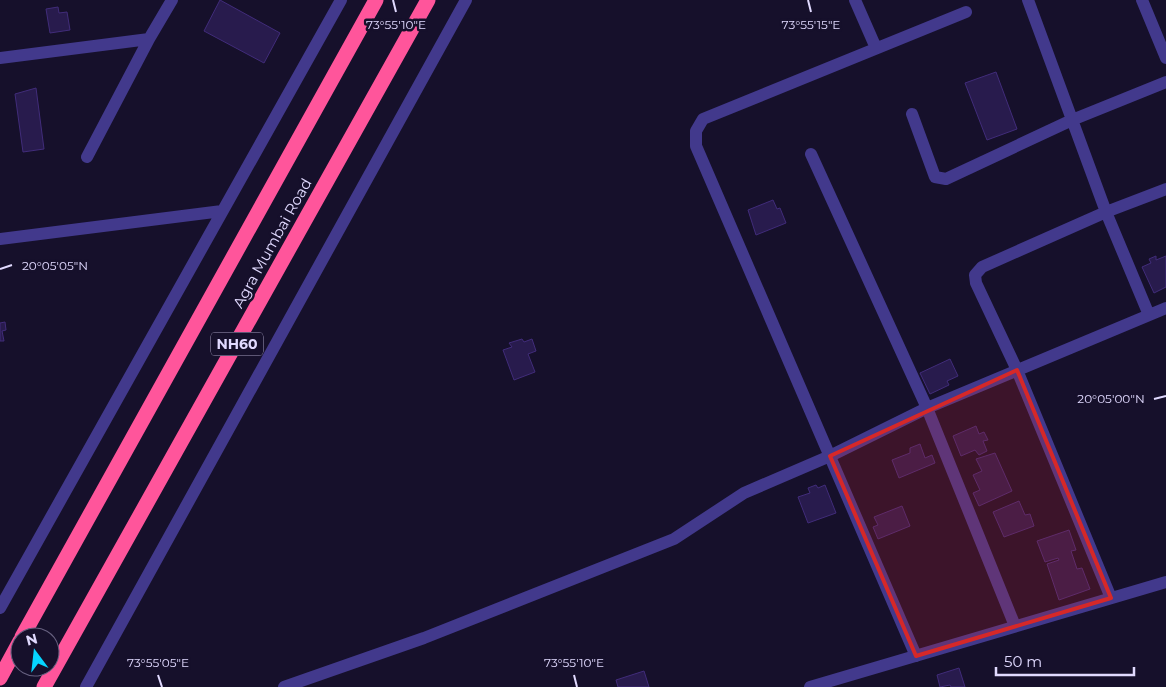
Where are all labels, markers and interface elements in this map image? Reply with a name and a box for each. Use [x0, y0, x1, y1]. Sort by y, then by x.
text: 73°55'10"E [366, 17, 426, 32]
text: 73°55'15"E [782, 17, 840, 32]
street label: Agra Mumbai Road [228, 175, 316, 311]
text: 20°05'05"N [22, 258, 88, 273]
road number: NH60 [211, 332, 263, 356]
text: 20°05'00"N [1077, 391, 1145, 406]
north arrow [10, 627, 60, 677]
text: N [24, 629, 39, 650]
scale bar [996, 644, 1134, 676]
text: 50 m [1004, 652, 1042, 671]
text: 73°55'05"E [127, 655, 189, 670]
text: 73°55'10"E [544, 655, 604, 670]

